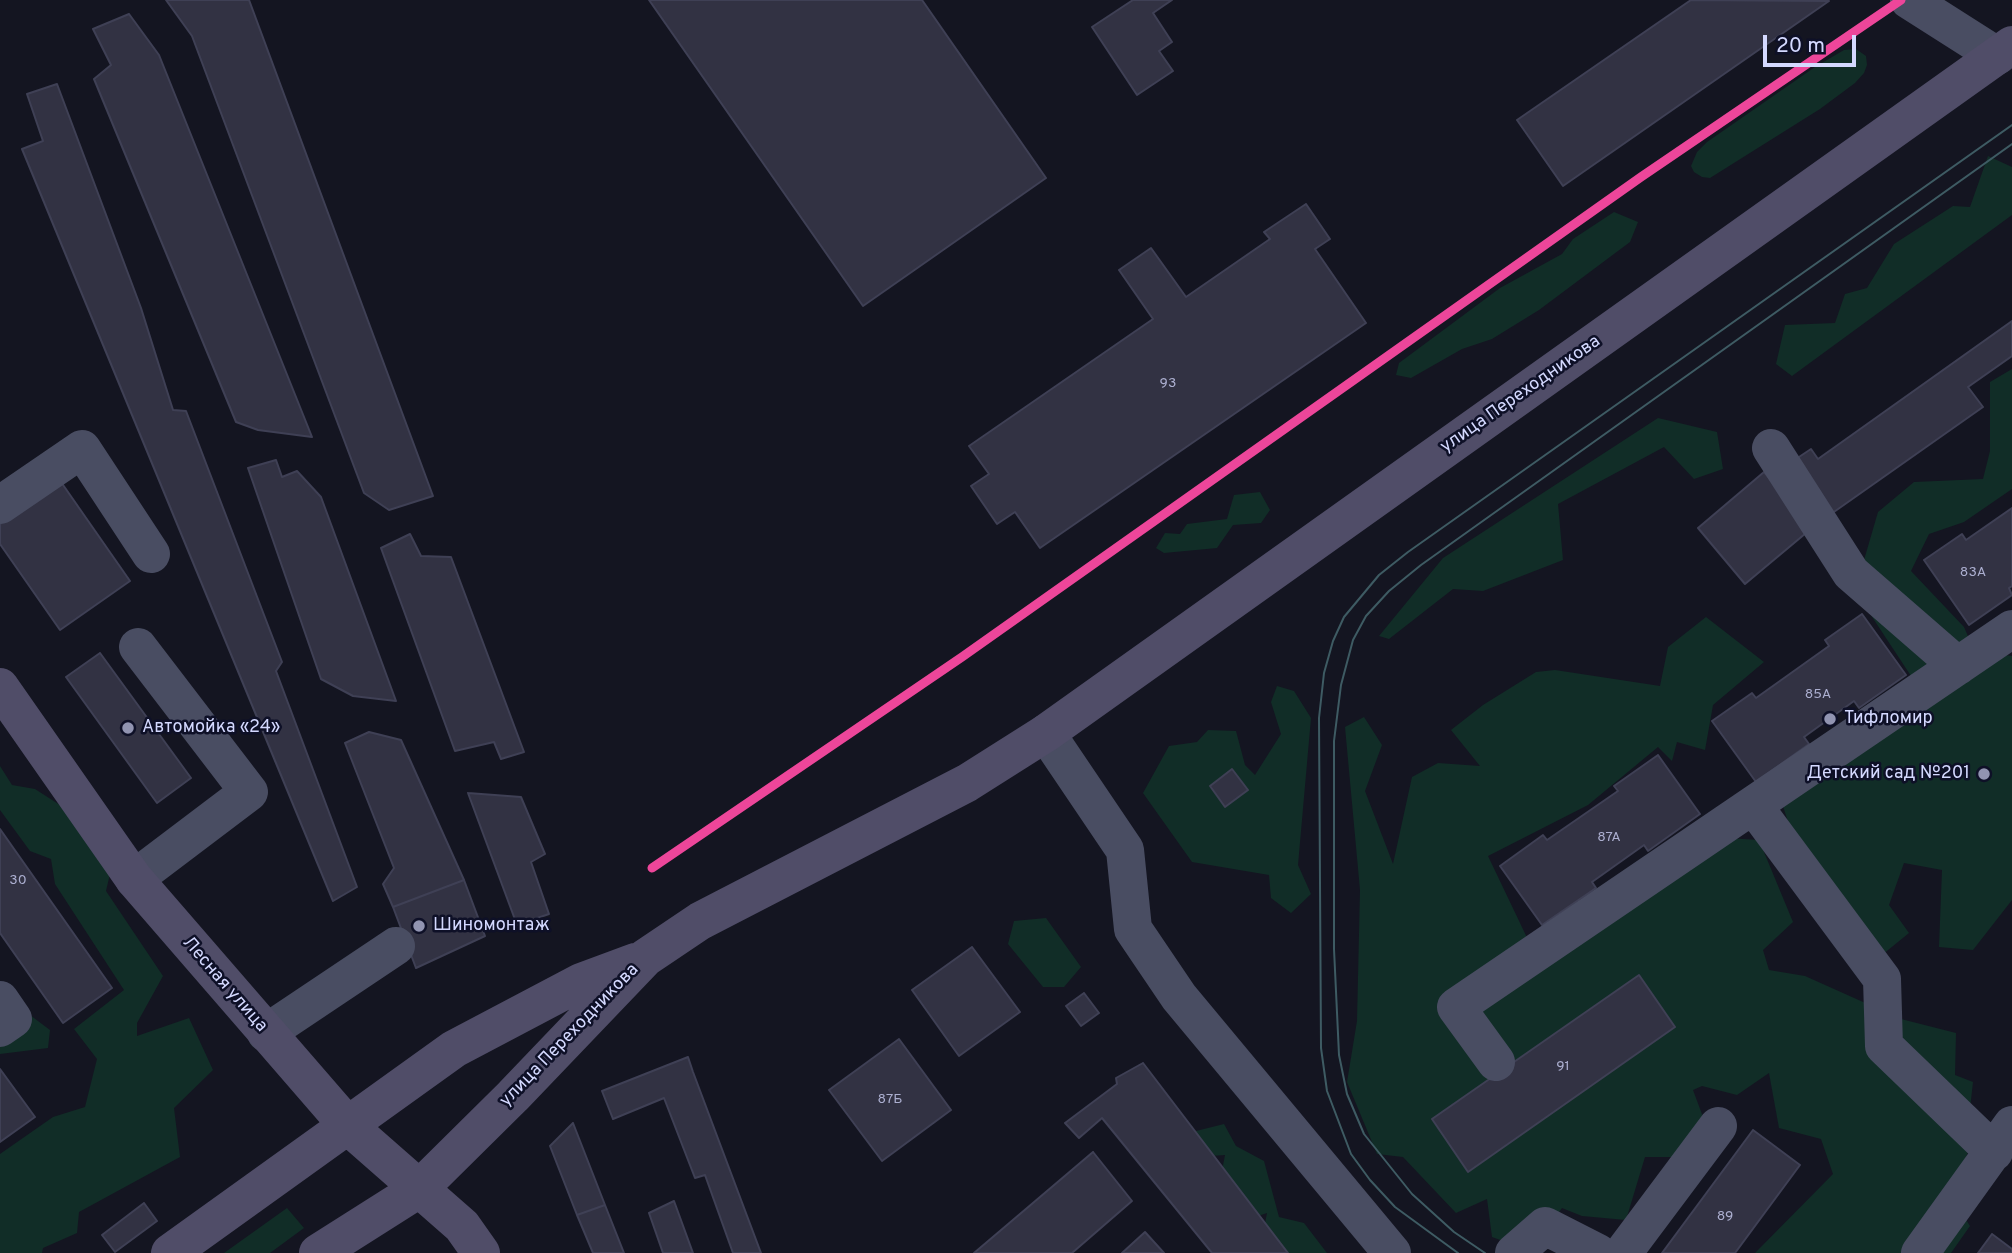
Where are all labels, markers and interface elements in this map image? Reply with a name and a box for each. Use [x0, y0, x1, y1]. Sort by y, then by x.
scale bar [1767, 21, 1860, 65]
text: 20 m [1776, 33, 1825, 60]
street label: улица Переходникова [1437, 331, 1605, 459]
house number: 93 [1160, 376, 1176, 392]
house number: 83А [1960, 565, 1986, 581]
house number: 85А [1805, 687, 1831, 703]
place label: Тифломир [1844, 708, 1933, 730]
marker: Тифломир [1822, 711, 1838, 727]
place label: Автомойка «24» [142, 717, 280, 739]
marker: Автомойка «24» [120, 720, 136, 736]
place label: Детский сад №201 [1806, 763, 1970, 785]
marker: Детский сад №201 [1976, 766, 1992, 782]
house number: 87А [1597, 830, 1621, 846]
house number: 30 [9, 873, 27, 889]
place label: Шиномонтаж [433, 915, 550, 937]
marker: Шиномонтаж [411, 918, 427, 934]
street label: Лесная улица [177, 933, 271, 1037]
street label: улица Переходникова [496, 960, 644, 1112]
house number: 91 [1556, 1059, 1570, 1075]
house number: 87Б [878, 1092, 902, 1108]
house number: 89 [1717, 1209, 1733, 1225]

